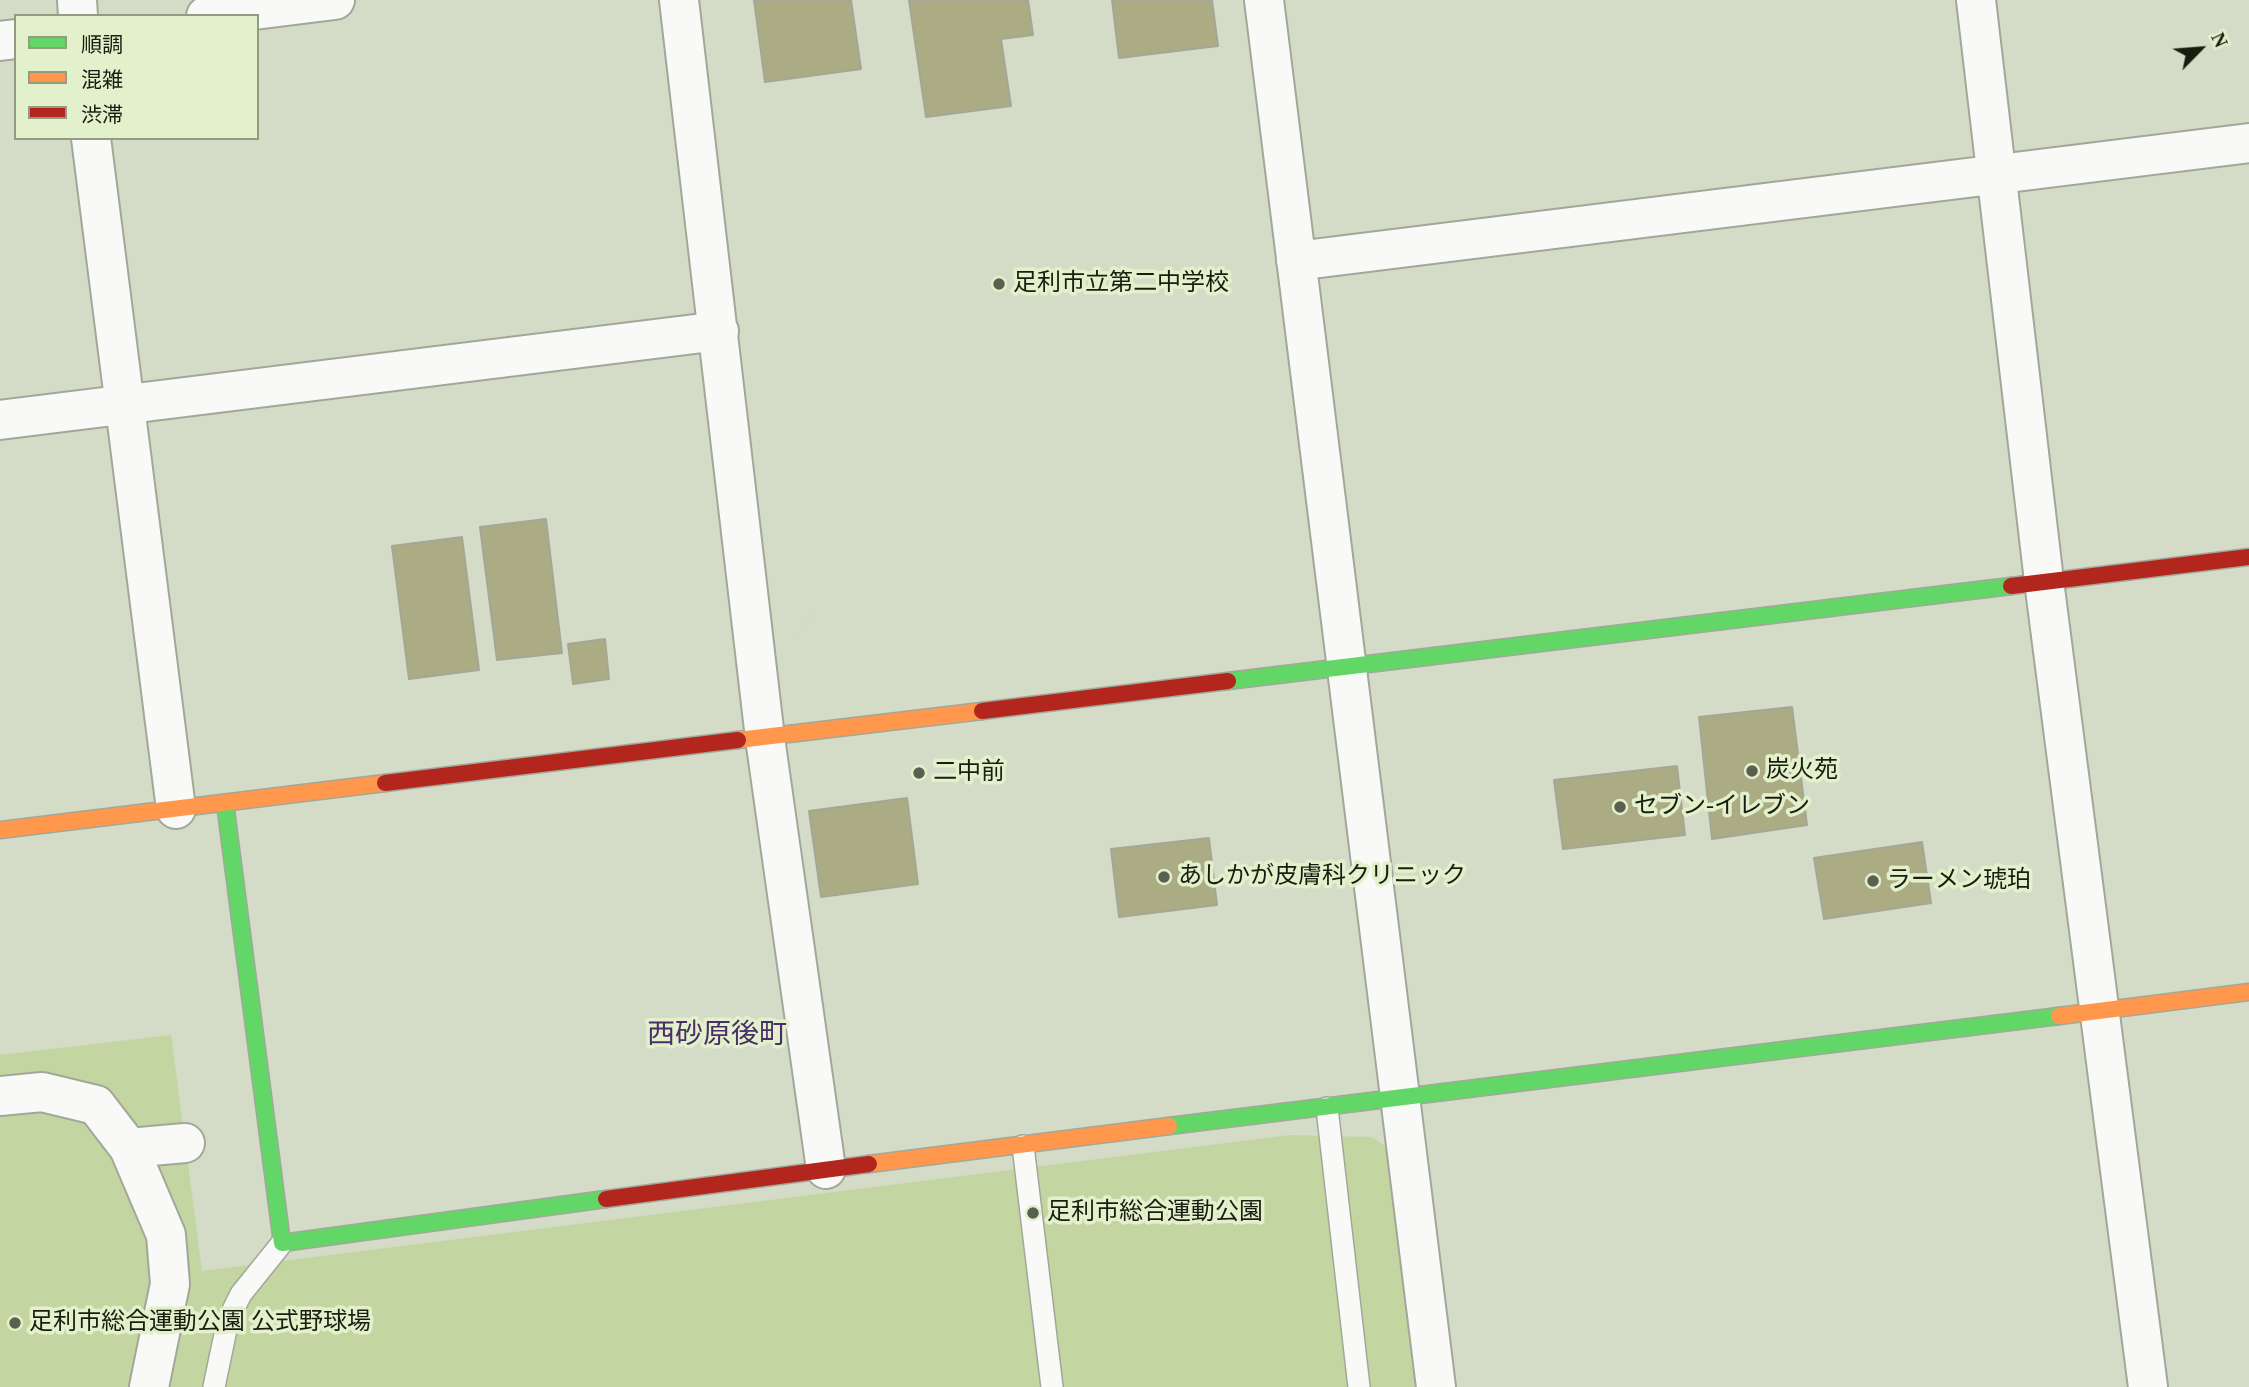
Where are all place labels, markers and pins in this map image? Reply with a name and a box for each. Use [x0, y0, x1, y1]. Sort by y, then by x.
place label: 足利市立第二中学校 [1013, 270, 1229, 298]
marker: 足利市立第二中学校 [991, 276, 1007, 292]
place label: 炭火苑 [1766, 757, 1838, 785]
place label: 二中前 [933, 759, 1005, 787]
marker: 炭火苑 [1744, 763, 1760, 779]
marker: 二中前 [911, 765, 927, 781]
place label: セブン-イレブン [1634, 793, 1810, 821]
marker: セブン-イレブン [1612, 799, 1628, 815]
place label: あしかが皮膚科クリニック [1178, 863, 1466, 891]
place label: ラーメン琥珀 [1887, 867, 2031, 895]
marker: あしかが皮膚科クリニック [1156, 869, 1172, 885]
marker: ラーメン琥珀 [1865, 873, 1881, 889]
place label: 足利市総合運動公園 [1047, 1199, 1263, 1227]
marker: 足利市総合運動公園 [1025, 1205, 1041, 1221]
place label: 足利市総合運動公園 公式野球場 [29, 1309, 371, 1337]
marker: 足利市総合運動公園 公式野球場 [7, 1315, 23, 1331]

